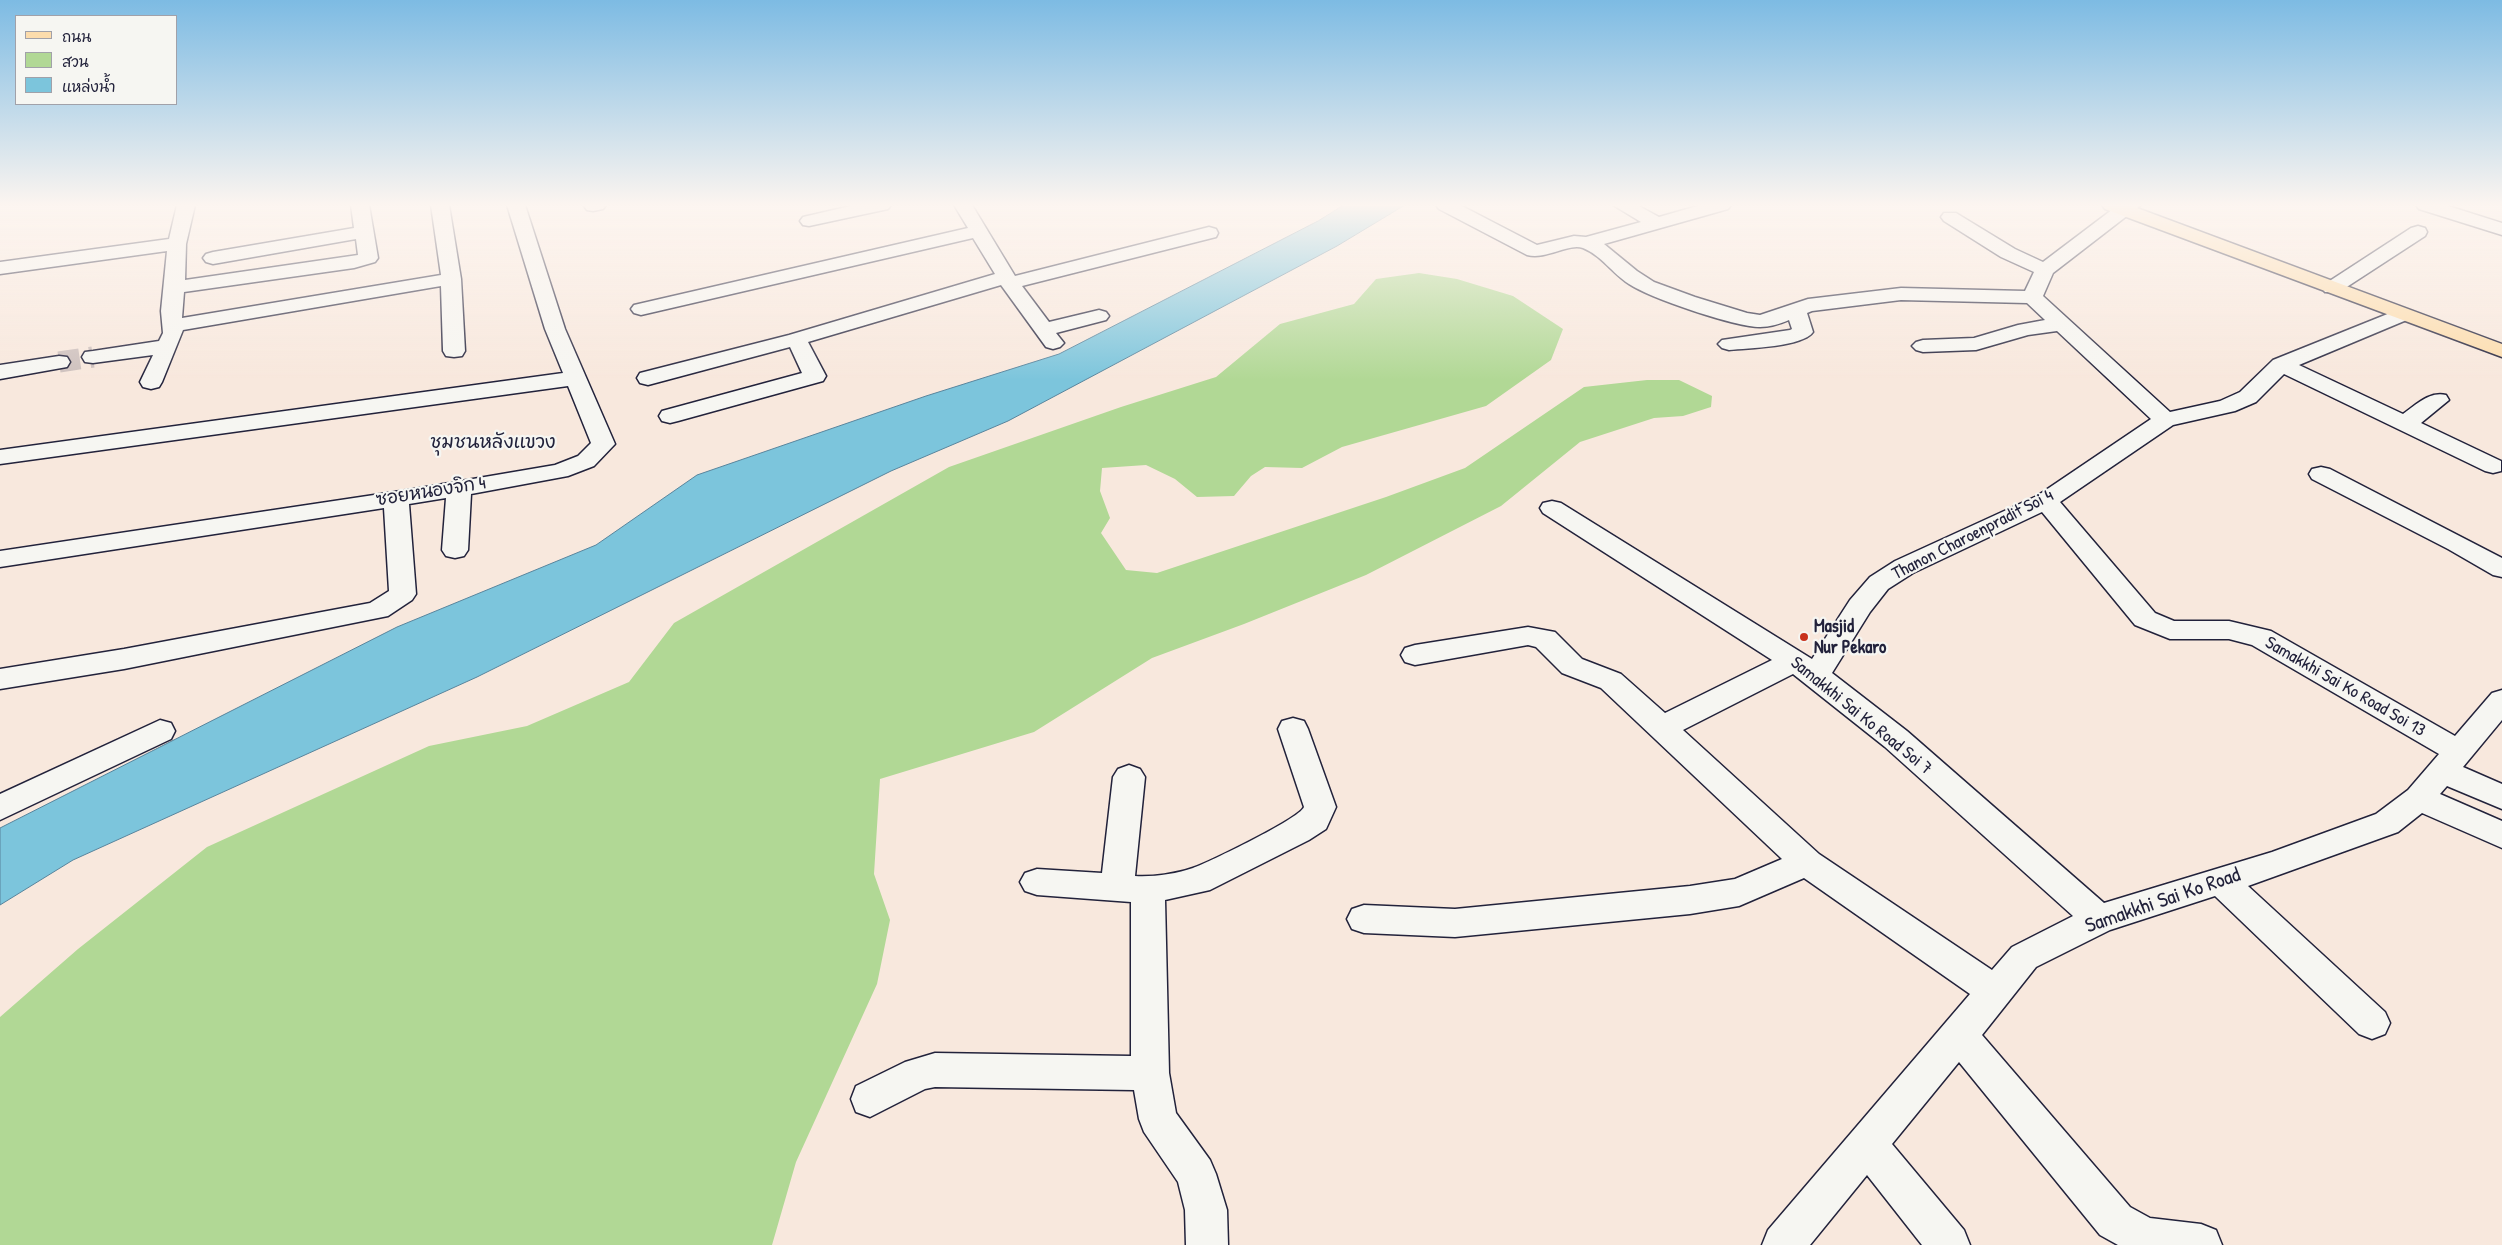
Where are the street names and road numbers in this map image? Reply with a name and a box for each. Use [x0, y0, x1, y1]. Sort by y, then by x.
street label: ซอยหนองจิก 4 [375, 473, 487, 511]
street label: Thanon Charoenpradit Soi 4 [1889, 485, 2057, 585]
street label: Samakkhi Sai Ko Road Soi 13 [2261, 632, 2429, 742]
street label: Samakkhi Sai Ko Road Soi 7 [1786, 652, 1936, 780]
street label: Samakkhi Sai Ko Road [2082, 863, 2244, 939]

